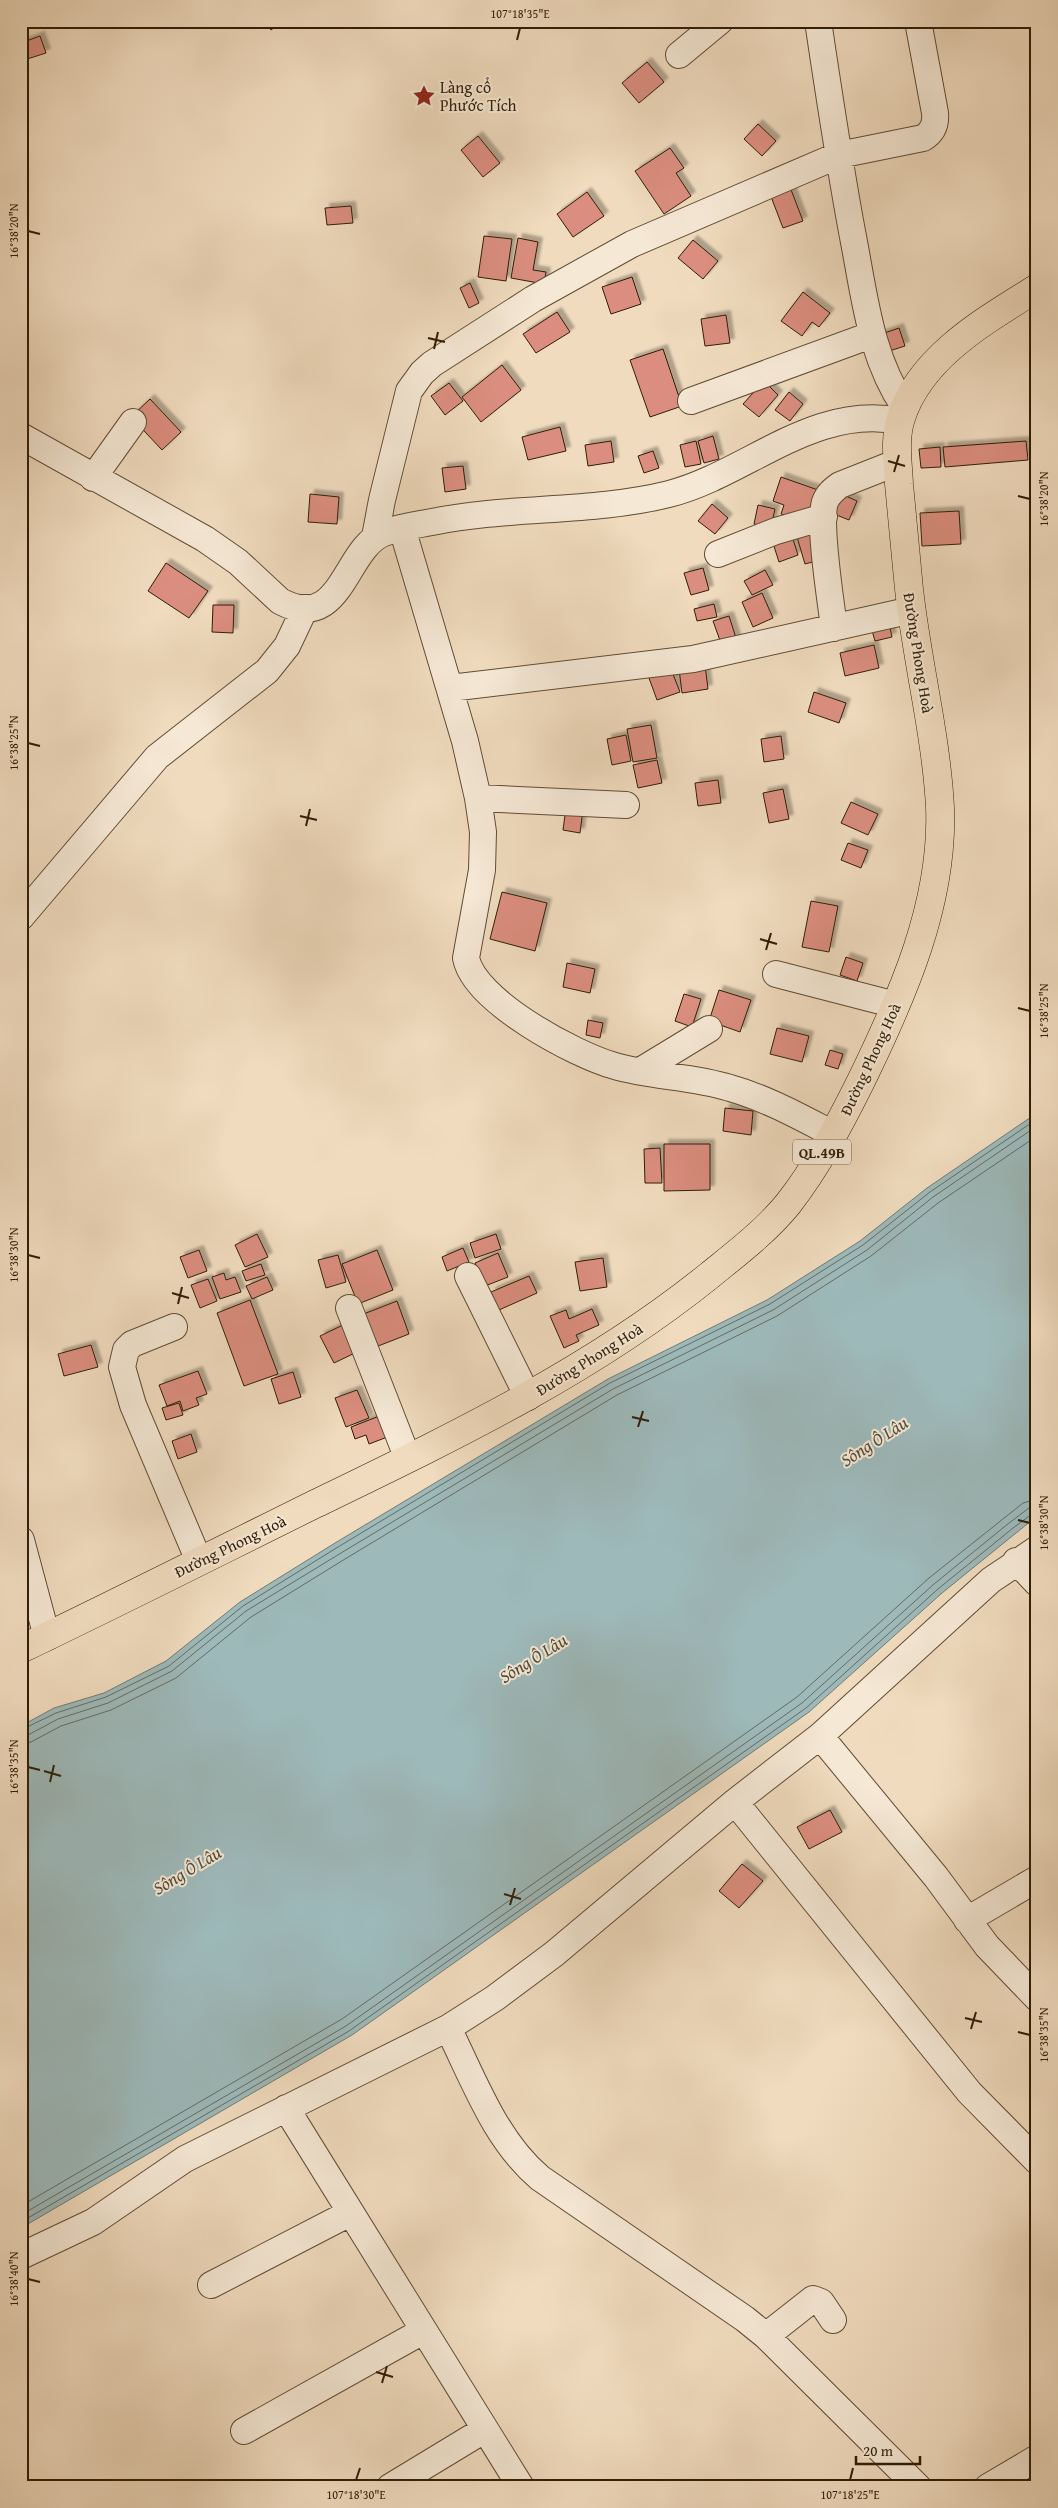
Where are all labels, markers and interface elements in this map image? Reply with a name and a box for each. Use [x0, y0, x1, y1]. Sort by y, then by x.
text: 107°18'35"E [490, 5, 550, 22]
place label: Làng cổ Phước Tích [440, 75, 517, 117]
place icon: Làng cổ Phước Tích [411, 83, 437, 109]
text: 16°38'20"N [5, 203, 22, 259]
text: 16°38'20"N [1035, 471, 1052, 527]
street label: Đường Phong Hoà [898, 591, 940, 715]
text: 16°38'25"N [5, 715, 22, 771]
text: 16°38'25"N [1035, 983, 1052, 1039]
street label: Đường Phong Hoà [833, 998, 907, 1119]
road number: QL.49B [793, 1140, 851, 1164]
text: 16°38'30"N [5, 1227, 22, 1283]
street label: Đường Phong Hoà [531, 1316, 647, 1401]
water label: Sông Ô Lâu [835, 1409, 913, 1473]
text: 16°38'30"N [1035, 1495, 1052, 1551]
street label: Đường Phong Hoà [170, 1508, 290, 1583]
water label: Sông Ô Lâu [494, 1626, 572, 1690]
text: 16°38'35"N [5, 1739, 22, 1795]
water label: Sông Ô Lâu [147, 1839, 227, 1901]
text: 16°38'35"N [1035, 2007, 1052, 2063]
text: 16°38'40"N [5, 2251, 22, 2307]
scale bar [856, 2433, 919, 2465]
text: 20 m [863, 2440, 894, 2461]
text: 107°18'30"E [326, 2486, 386, 2503]
text: 107°18'25"E [820, 2486, 880, 2503]

